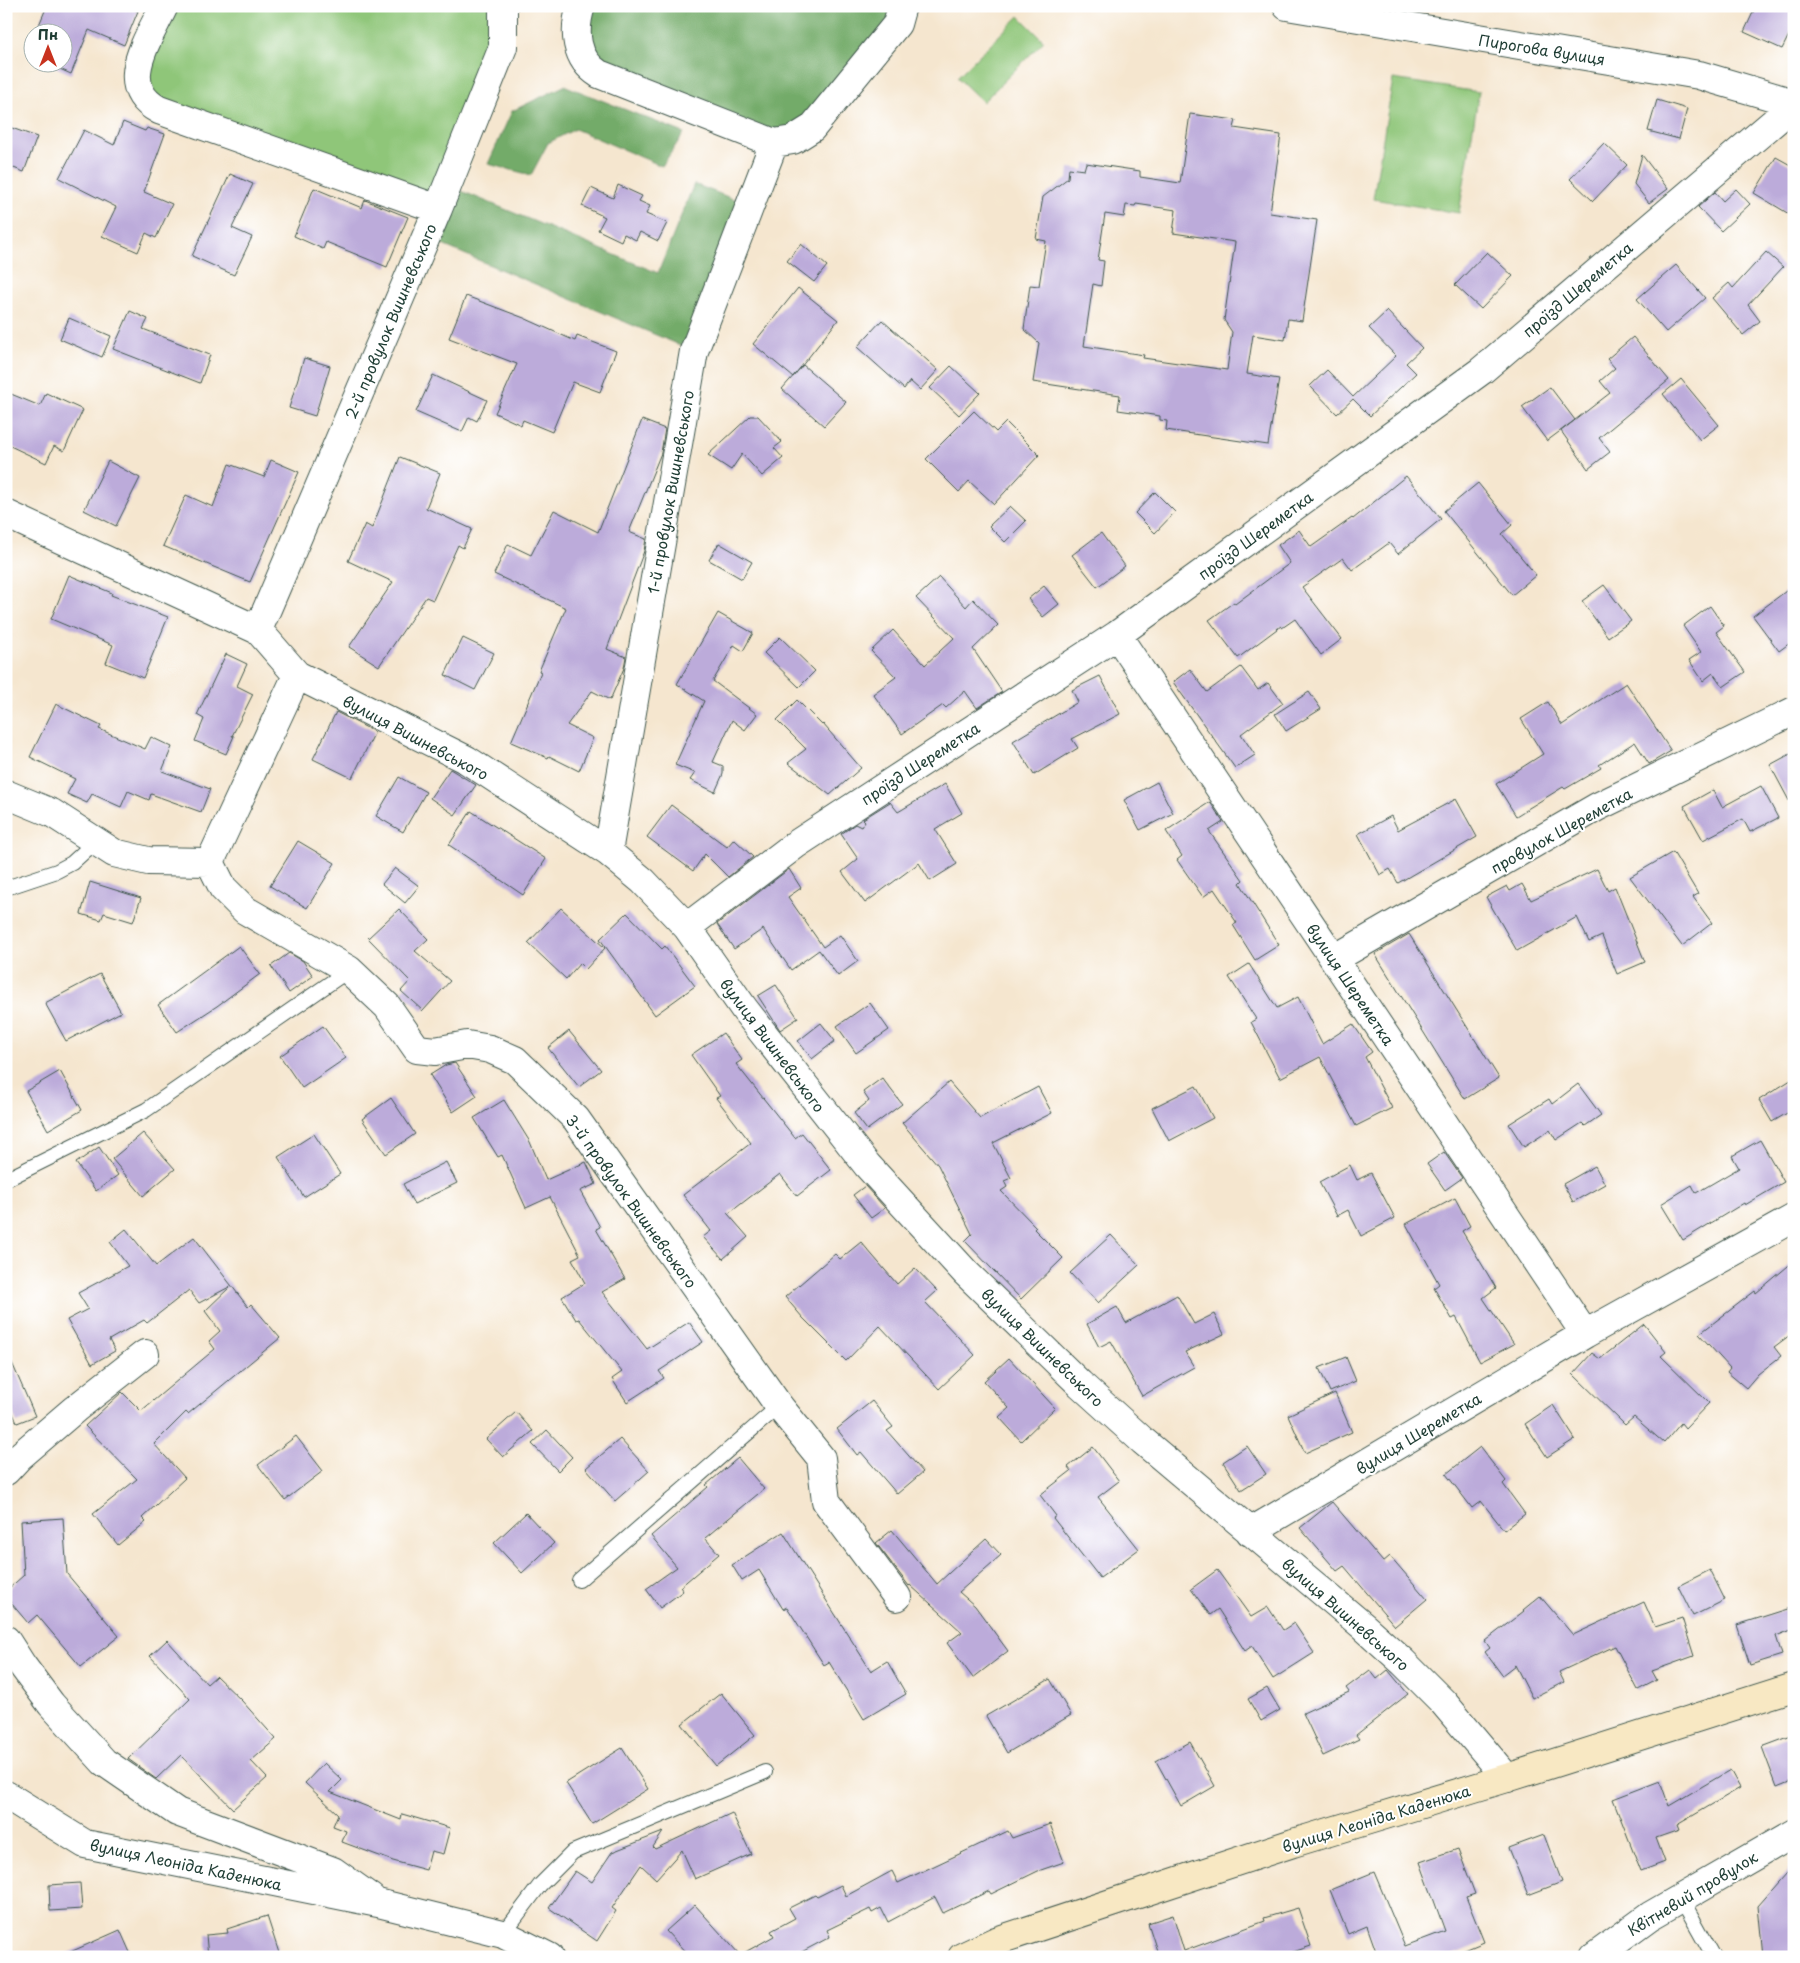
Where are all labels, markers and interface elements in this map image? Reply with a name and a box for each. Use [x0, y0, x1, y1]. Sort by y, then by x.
north arrow [22, 22, 72, 72]
text: Пн [38, 24, 58, 45]
street label: Пирогова вулиця [1477, 28, 1607, 70]
street label: 2-й провулок Вишневського [338, 220, 442, 422]
street label: проїзд Шереметка [1517, 236, 1638, 342]
street label: 1-й провулок Вишневського [641, 388, 699, 596]
street label: проїзд Шереметка [1193, 485, 1318, 585]
street label: вулиця Вишневського [339, 689, 493, 785]
street label: проїзд Шереметка [856, 716, 984, 810]
street label: провулок Шереметка [1486, 781, 1637, 879]
street label: вулиця Шереметка [1302, 918, 1401, 1050]
street label: вулиця Вишневського [715, 973, 831, 1117]
street label: 3-й провулок Вишневського [561, 1109, 703, 1293]
street label: вулиця Вишневського [977, 1282, 1109, 1412]
street label: вулиця Шереметка [1351, 1386, 1486, 1480]
street label: вулиця Вишневського [1277, 1552, 1415, 1676]
street label: вулиця Леоніда Каденюка [1279, 1778, 1474, 1858]
street label: вулиця Леоніда Каденюка [88, 1832, 285, 1896]
street label: Квітневий провулок [1623, 1845, 1761, 1941]

